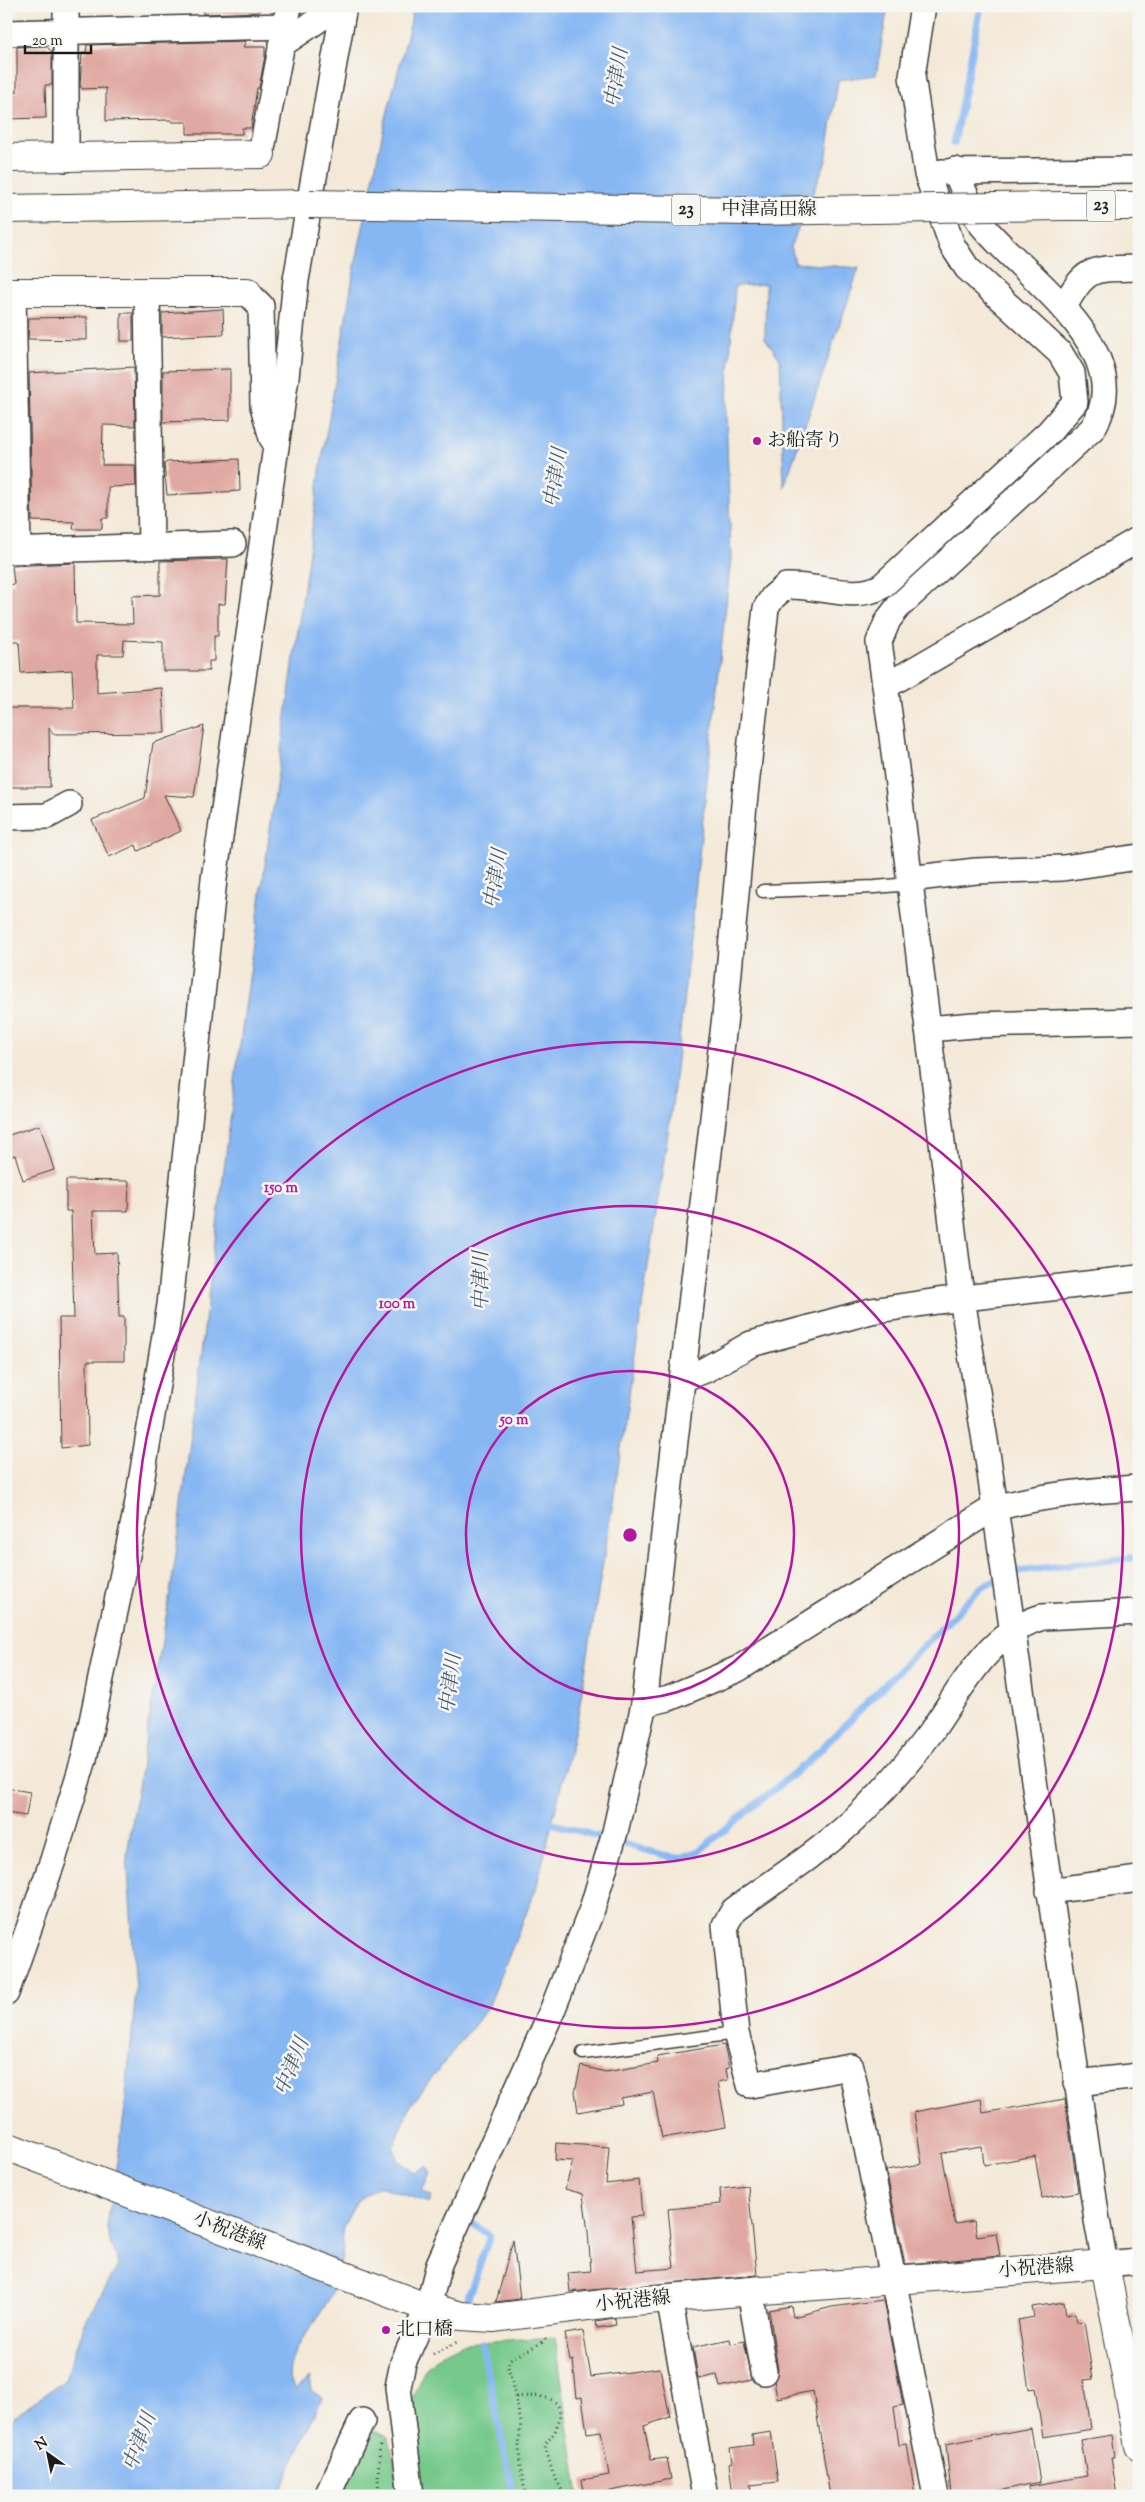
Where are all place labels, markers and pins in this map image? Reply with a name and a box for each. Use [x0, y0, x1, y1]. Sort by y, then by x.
place label: お船寄り [767, 428, 843, 455]
marker: お船寄り [751, 435, 763, 447]
centre of rings [621, 1526, 639, 1544]
place label: 北口橋 [396, 2317, 453, 2344]
marker: 北口橋 [380, 2324, 392, 2336]

